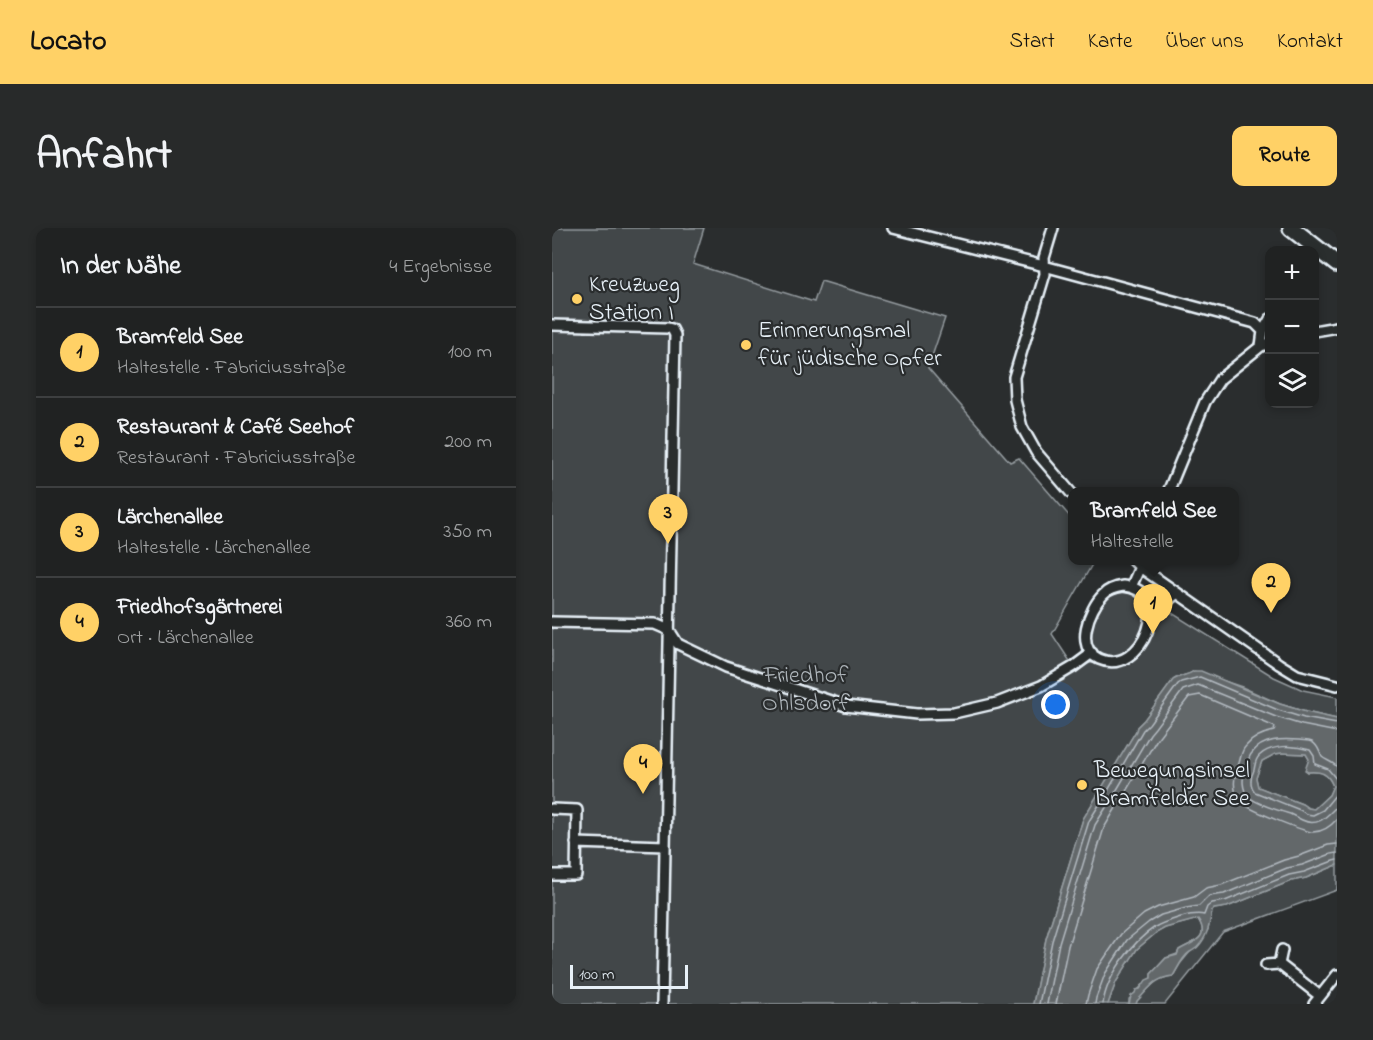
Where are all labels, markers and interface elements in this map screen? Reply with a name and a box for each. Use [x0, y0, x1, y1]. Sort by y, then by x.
text: Locato [30, 22, 106, 63]
text: Start [1009, 27, 1055, 57]
text: Karte [1088, 27, 1132, 57]
text: Über uns [1165, 27, 1244, 57]
text: Kontakt [1277, 27, 1343, 57]
text: Anfahrt [36, 126, 172, 187]
button: Route [1232, 126, 1337, 186]
map controls [1265, 246, 1319, 408]
button: + [1265, 246, 1319, 300]
text: In der Nähe [60, 248, 181, 286]
text: 4 Ergebnisse [389, 253, 492, 282]
place label: Kreuzweg Station I [589, 268, 680, 331]
marker: Kreuzweg Station I [570, 292, 584, 306]
button: − [1265, 300, 1319, 354]
place label: Erinnerungsmal für jüdische Opfer [758, 314, 942, 377]
text: Bramfeld See [117, 322, 243, 354]
text: 1 [76, 338, 83, 367]
text: 100 m [448, 338, 492, 367]
marker: Erinnerungsmal für jüdische Opfer [739, 338, 753, 352]
text: Haltestelle · Fabriciusstraße [117, 354, 346, 383]
button: layers [1265, 354, 1319, 408]
text: Restaurant & Café Seehof [117, 412, 354, 444]
text: 2 [75, 428, 84, 457]
text: 200 m [444, 428, 492, 457]
text: Restaurant · Fabriciusstraße [117, 444, 355, 473]
popup [1068, 487, 1239, 565]
pin: 3 [648, 494, 688, 544]
text: Bramfeld See [1090, 496, 1217, 528]
text: Lärchenallee [117, 502, 223, 534]
text: 3 [75, 518, 84, 547]
text: 350 m [443, 518, 492, 547]
text: Haltestelle [1090, 528, 1173, 557]
text: Haltestelle · Lärchenallee [117, 534, 311, 563]
pin: 2 [1252, 564, 1290, 613]
pin: 1 [1134, 584, 1172, 634]
text: Friedhofsgärtnerei [117, 592, 282, 624]
text: 4 [75, 608, 84, 637]
text: 360 m [446, 608, 492, 637]
text: Ort · Lärchenallee [117, 624, 254, 653]
park label: Friedhof Ohlsdorf [762, 659, 851, 722]
your location [1041, 690, 1070, 719]
pin: 4 [624, 744, 662, 794]
place label: Bewegungsinsel Bramfelder See [1093, 754, 1250, 817]
marker: Bewegungsinsel Bramfelder See [1075, 778, 1089, 792]
scale bar [570, 962, 688, 990]
text: 100 m [579, 963, 614, 987]

